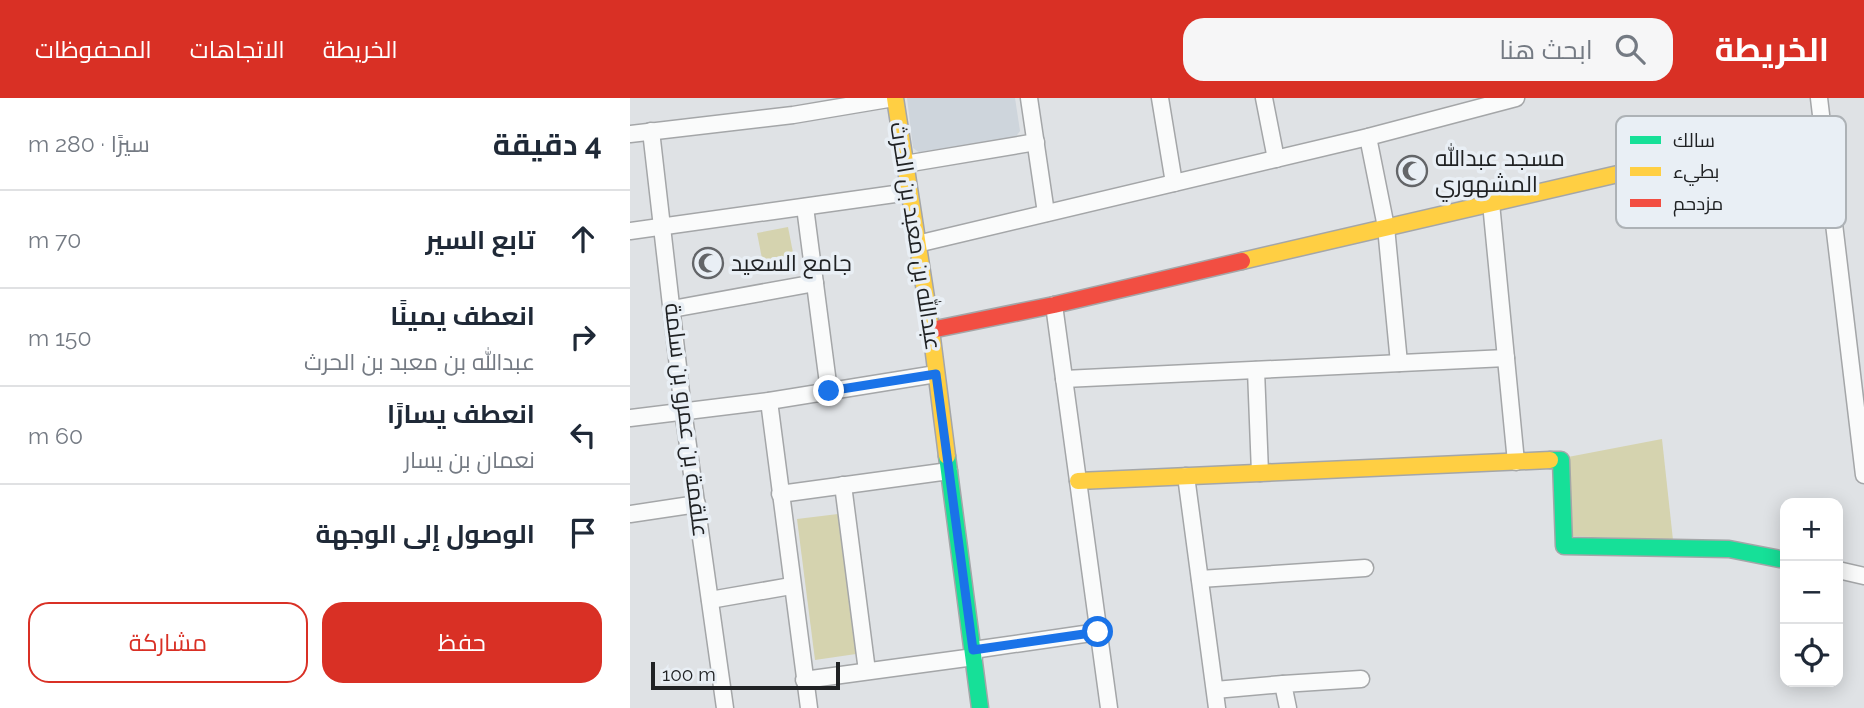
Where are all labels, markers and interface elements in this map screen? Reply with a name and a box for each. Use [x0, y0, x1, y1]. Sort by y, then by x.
search box [1183, 18, 1673, 81]
icon: search [1611, 30, 1649, 68]
text: الخريطة [1715, 30, 1829, 69]
text: المحفوظات [35, 35, 152, 64]
text: الاتجاهات [190, 35, 285, 64]
text: الخريطة [323, 35, 398, 64]
text: ابحث هنا [1499, 35, 1593, 65]
legend [1616, 116, 1846, 228]
street label: عبدالله بن معبد بن الحرث [884, 120, 949, 352]
text: 4 دقيقة [493, 127, 602, 162]
text: سالك [1673, 129, 1715, 151]
text: سيرًا · 280 m [28, 130, 150, 157]
place label: مسجد عبدالله المشهوري [1435, 143, 1565, 202]
mosque icon: مسجد عبدالله المشهوري [1395, 154, 1429, 188]
text: بطيء [1673, 160, 1719, 186]
text: مزدحم [1673, 192, 1723, 217]
icon: ahead [564, 220, 602, 258]
text: تابع السير [425, 225, 535, 255]
text: 70 m [28, 226, 81, 253]
mosque icon: جامع السعيد [691, 246, 725, 280]
place label: جامع السعيد [731, 249, 852, 279]
text: انعطف يمينًا [390, 301, 535, 331]
street label: علقمة بن عمرو بن سلمة [659, 301, 715, 539]
icon: right [564, 318, 602, 356]
text: 150 m [28, 324, 91, 351]
text: عبدالله بن معبد بن الحرث [304, 348, 535, 375]
route end [813, 375, 844, 406]
text: انعطف يسارًا [387, 399, 535, 429]
icon: left [564, 416, 602, 454]
text: 60 m [28, 422, 83, 449]
text: نعمان بن يسار [404, 446, 535, 473]
map controls [1780, 498, 1843, 687]
button: + [1780, 498, 1843, 561]
icon: arrive [564, 514, 602, 552]
text: الوصول إلى الوجهة [315, 519, 535, 549]
button: − [1780, 561, 1843, 624]
button: مشاركة [28, 602, 308, 683]
button: حفظ [322, 602, 602, 683]
route start [1082, 616, 1113, 647]
button: locate [1780, 624, 1843, 687]
scale bar [651, 659, 840, 691]
text: 100 m [662, 663, 716, 685]

